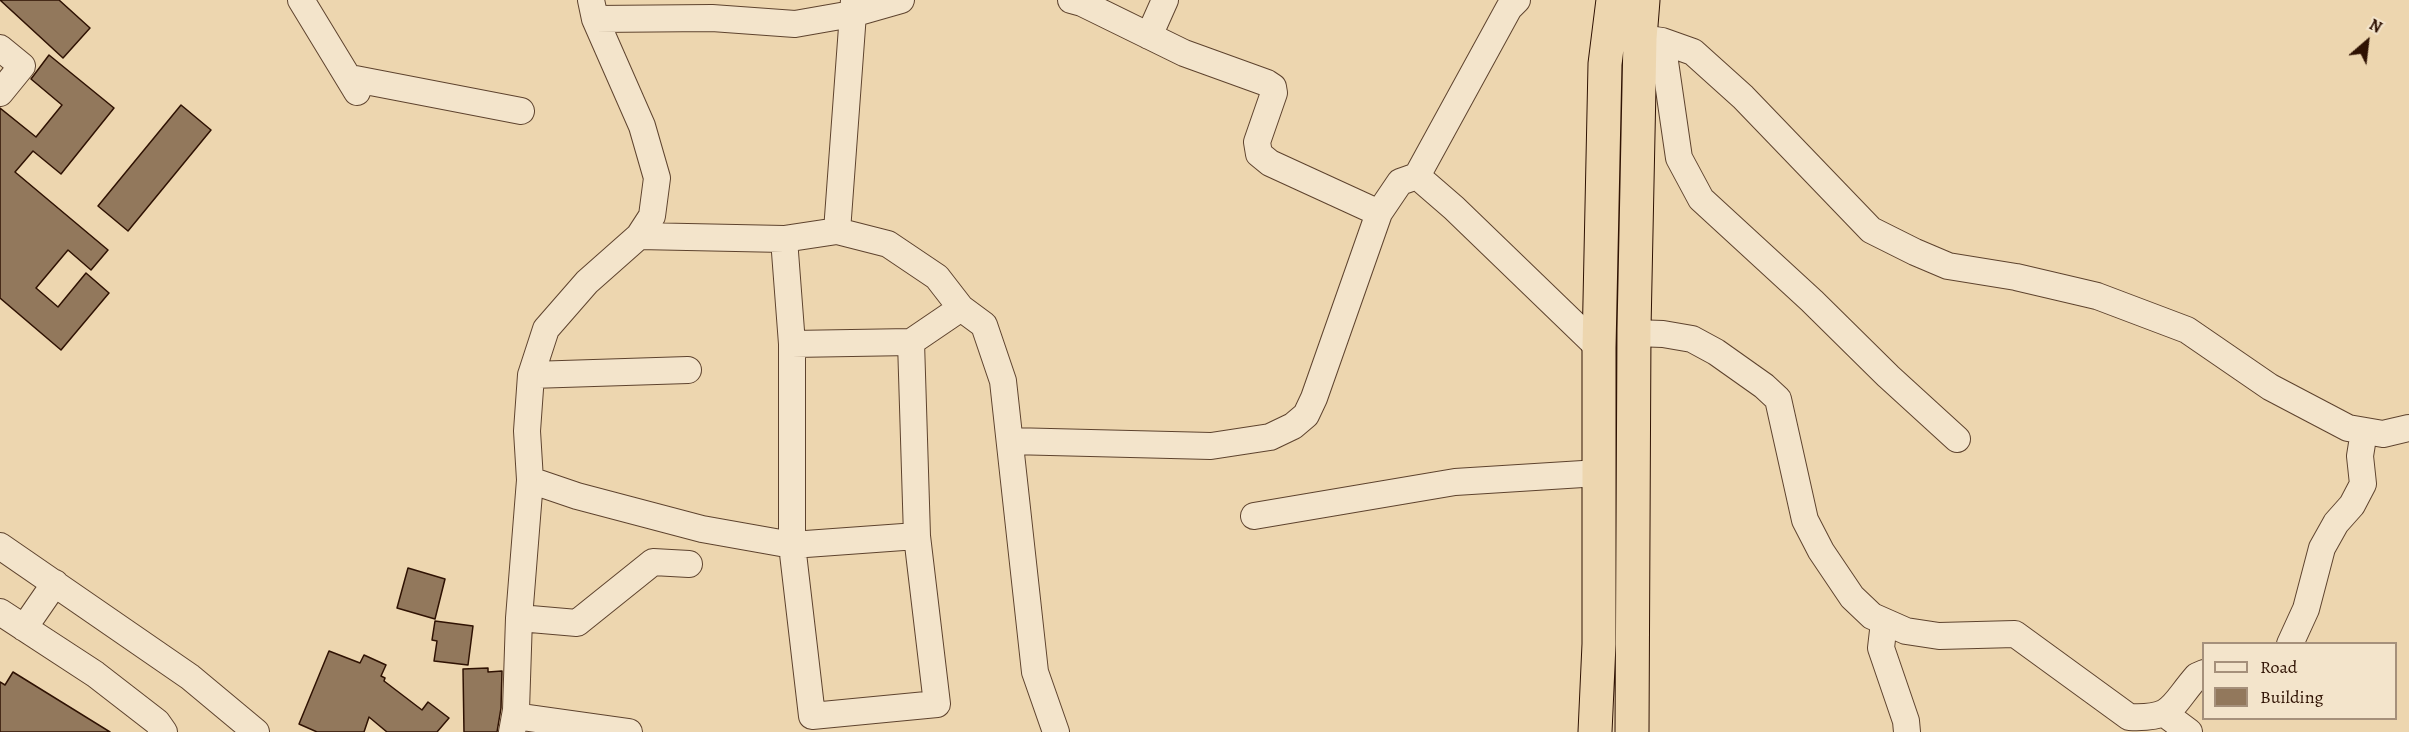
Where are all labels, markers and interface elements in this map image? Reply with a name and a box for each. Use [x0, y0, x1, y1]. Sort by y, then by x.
north arrow [2337, 12, 2397, 72]
text: N [2365, 14, 2386, 39]
legend [2202, 642, 2397, 720]
text: Road [2260, 655, 2297, 679]
text: Building [2260, 685, 2324, 709]

